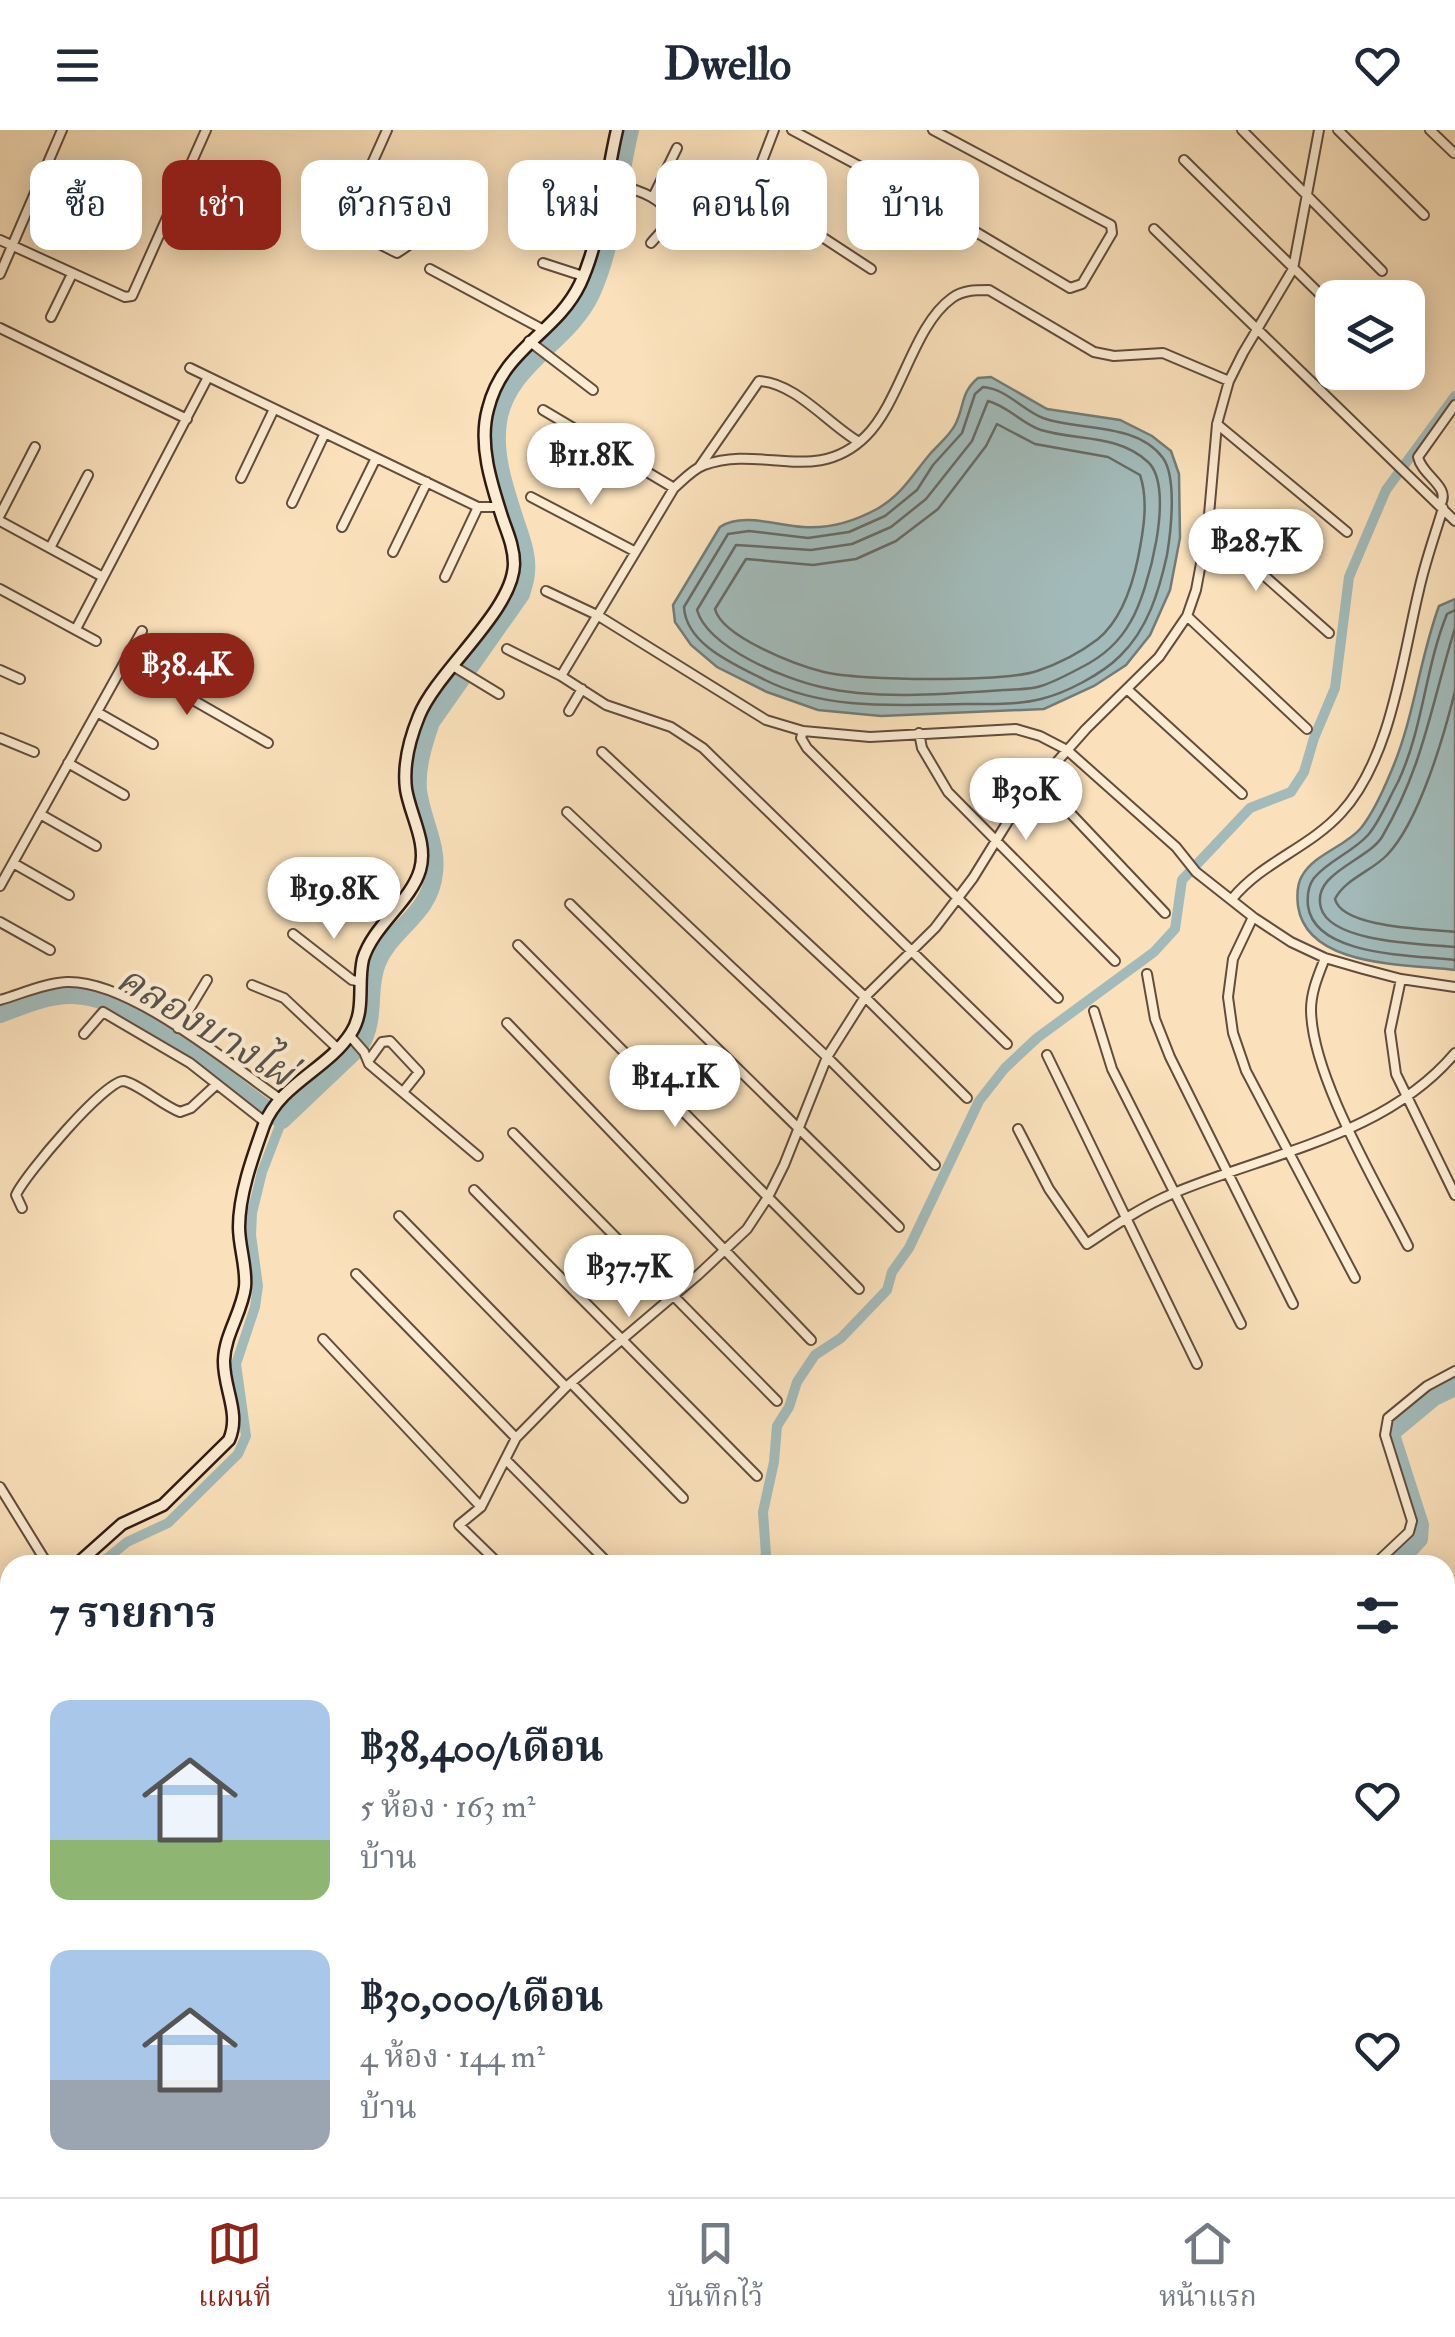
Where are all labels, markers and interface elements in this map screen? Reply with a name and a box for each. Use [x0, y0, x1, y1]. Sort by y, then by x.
text: Dwello [664, 37, 791, 93]
icon: menu [50, 38, 105, 93]
icon: heart [1350, 38, 1405, 93]
chip: ซื้อ [30, 160, 142, 250]
chip: เช่า [162, 160, 281, 250]
chip: ตัวกรอง [301, 160, 488, 250]
chip: ใหม่ [508, 160, 636, 250]
chip: คอนโด [656, 160, 827, 250]
chip: บ้าน [847, 160, 979, 250]
map controls [1315, 280, 1425, 390]
button: layers [1315, 280, 1425, 390]
pin: ฿11.8K [510, 423, 672, 508]
text: ฿11.8K [549, 435, 633, 475]
pin: ฿28.7K [1175, 509, 1337, 594]
text: ฿28.7K [1210, 521, 1302, 561]
pin: ฿38.4K [106, 633, 268, 718]
text: ฿38.4K [141, 645, 233, 685]
pin: ฿30K [967, 758, 1085, 843]
text: ฿30K [992, 770, 1060, 810]
pin: ฿19.8K [253, 857, 415, 942]
text: ฿19.8K [289, 869, 379, 909]
water label: คลองบางไผ่ [107, 951, 309, 1101]
pin: ฿14.1K [594, 1045, 756, 1130]
text: ฿14.1K [631, 1057, 719, 1097]
pin: ฿37.7K [548, 1235, 710, 1320]
text: ฿37.7K [586, 1247, 672, 1287]
text: 7 รายการ [50, 1588, 217, 1640]
icon: filters [1350, 1588, 1405, 1643]
text: ฿38,400/เดือน [360, 1722, 604, 1774]
icon: home [130, 1740, 250, 1860]
icon: heart [1350, 1773, 1405, 1828]
text: 5 ห้อง · 163 m² [360, 1787, 536, 1827]
text: บ้าน [360, 1838, 417, 1878]
text: ฿30,000/เดือน [360, 1972, 603, 2024]
icon: home [130, 1990, 250, 2110]
icon: heart [1350, 2023, 1405, 2078]
text: 4 ห้อง · 144 m² [360, 2037, 545, 2077]
text: บ้าน [360, 2088, 417, 2128]
tab: แผนที่ [198, 2216, 271, 2321]
tab: บันทึกไว้ [667, 2216, 763, 2321]
tab: หน้าแรก [1159, 2216, 1257, 2321]

